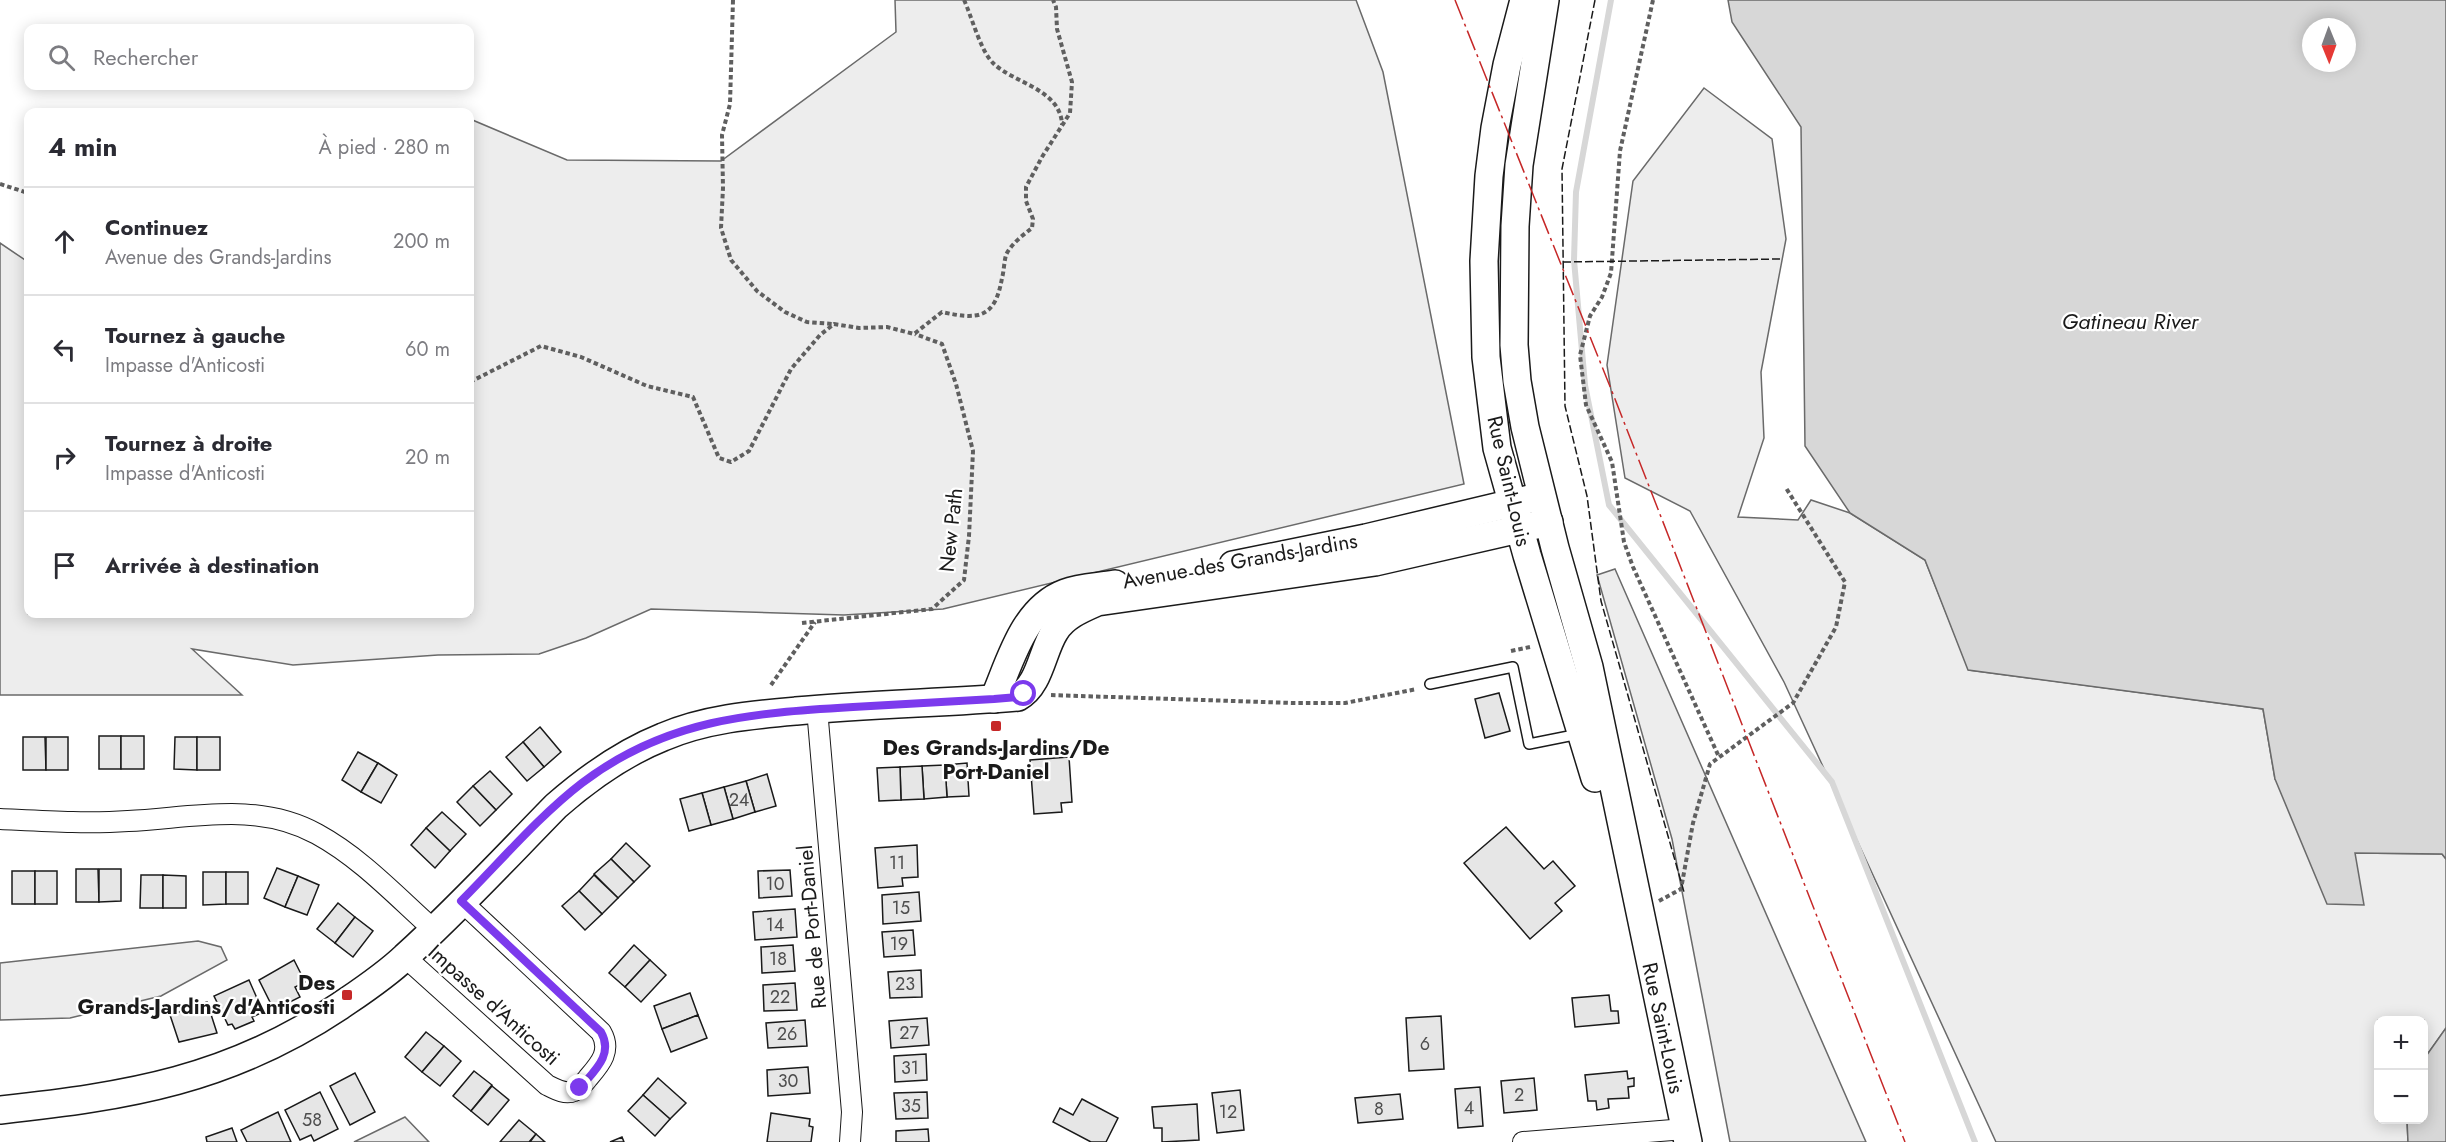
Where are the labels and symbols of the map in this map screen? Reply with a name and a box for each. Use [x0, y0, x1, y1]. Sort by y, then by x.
north arrow [2302, 18, 2356, 72]
water label: Gatineau River [2062, 305, 2200, 337]
street label: Rue Saint-Louis [1479, 413, 1539, 549]
street label: New Path [932, 486, 970, 574]
street label: Avenue des Grands-Jardins [1120, 526, 1360, 596]
route start [1010, 680, 1036, 706]
marker: Des Grands-Jardins/De Port-Daniel [989, 719, 1003, 733]
place label: Des Grands-Jardins/De Port-Daniel [882, 733, 1110, 787]
house number: 24 [729, 787, 749, 813]
street label: Rue de Port-Daniel [790, 844, 834, 1010]
house number: 11 [889, 850, 905, 876]
house number: 10 [766, 871, 785, 897]
house number: 15 [892, 895, 910, 921]
house number: 14 [766, 912, 784, 938]
house number: 19 [890, 931, 908, 957]
street label: Impasse d'Anticosti [421, 938, 567, 1072]
house number: 18 [769, 946, 787, 972]
street label: Rue Saint-Louis [1634, 960, 1692, 1096]
place label: Des Grands-Jardins/d'Anticosti [78, 968, 335, 1022]
house number: 23 [895, 971, 915, 997]
house number: 22 [770, 984, 790, 1010]
marker: Des Grands-Jardins/d'Anticosti [340, 988, 354, 1002]
house number: 27 [899, 1020, 919, 1046]
house number: 26 [777, 1021, 797, 1047]
house number: 6 [1420, 1031, 1430, 1057]
house number: 31 [901, 1055, 919, 1081]
house number: 30 [778, 1068, 799, 1094]
route end [566, 1074, 592, 1100]
house number: 2 [1514, 1082, 1524, 1108]
house number: 35 [901, 1093, 921, 1119]
house number: 4 [1464, 1095, 1474, 1121]
house number: 8 [1374, 1096, 1384, 1122]
house number: 12 [1219, 1099, 1237, 1125]
house number: 58 [302, 1107, 322, 1133]

